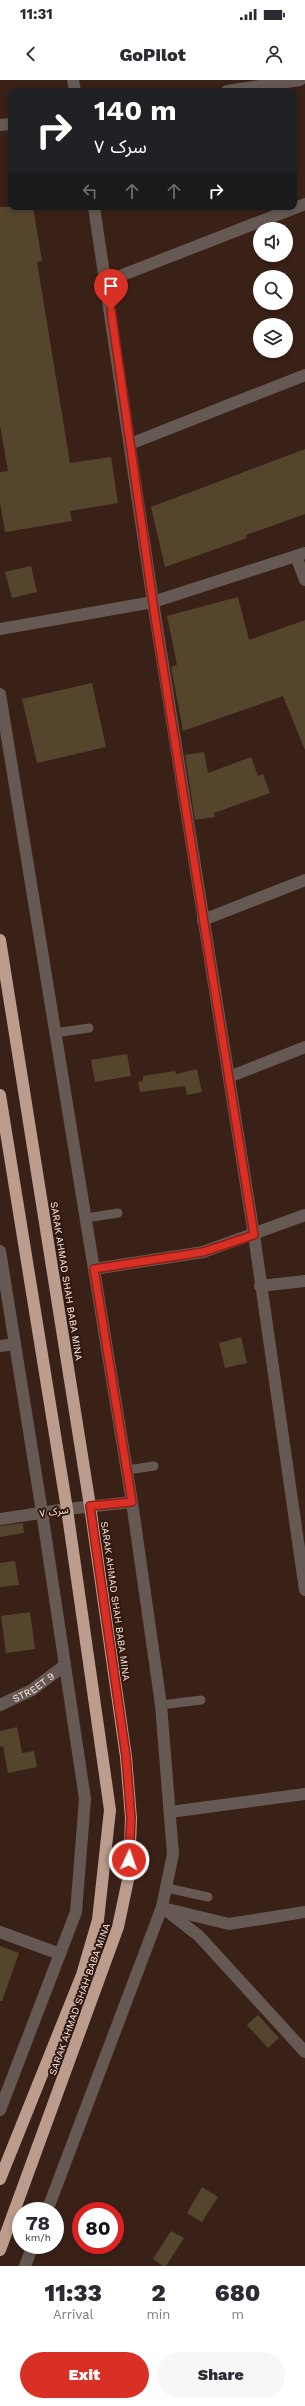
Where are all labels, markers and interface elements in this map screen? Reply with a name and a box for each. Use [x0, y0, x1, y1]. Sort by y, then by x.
text: 11:31 [20, 5, 53, 23]
icon: back [20, 43, 42, 65]
icon: person [263, 43, 285, 65]
text: GoPilot [119, 44, 186, 65]
text: 140 m [94, 94, 177, 127]
icon: right [28, 104, 80, 156]
text: سرک ۷ [94, 136, 147, 157]
icon: left [79, 180, 101, 202]
icon: ahead [121, 180, 143, 202]
icon: ahead [163, 180, 185, 202]
icon: right [205, 180, 227, 202]
map controls [253, 222, 293, 358]
button: sound [253, 222, 293, 262]
pin [94, 269, 128, 310]
button: search [253, 270, 293, 310]
icon: arrive [100, 275, 122, 297]
button: layers [253, 318, 293, 358]
street label: SARAK AHMAD SHAH BABA MINA [48, 1201, 85, 1362]
street label: سرک ۷ [39, 1504, 70, 1520]
street label: SARAK AHMAD SHAH BABA MINA [99, 1521, 132, 1682]
street label: STREET 9 [11, 1670, 56, 1704]
position arrow [108, 1839, 150, 1881]
street label: SARAK AHMAD SHAH BABA MINA [47, 1921, 112, 2077]
speed limit sign: 80 [72, 2202, 124, 2254]
text: 78 [26, 2211, 50, 2235]
text: km/h [25, 2232, 51, 2243]
text: 11:33 [45, 2279, 102, 2307]
text: 2 [151, 2279, 166, 2307]
text: 680 [215, 2279, 260, 2307]
text: Arrival [53, 2307, 93, 2322]
text: min [146, 2307, 170, 2322]
text: m [231, 2307, 244, 2322]
button: Exit [20, 2352, 149, 2398]
button: Share [157, 2352, 285, 2398]

